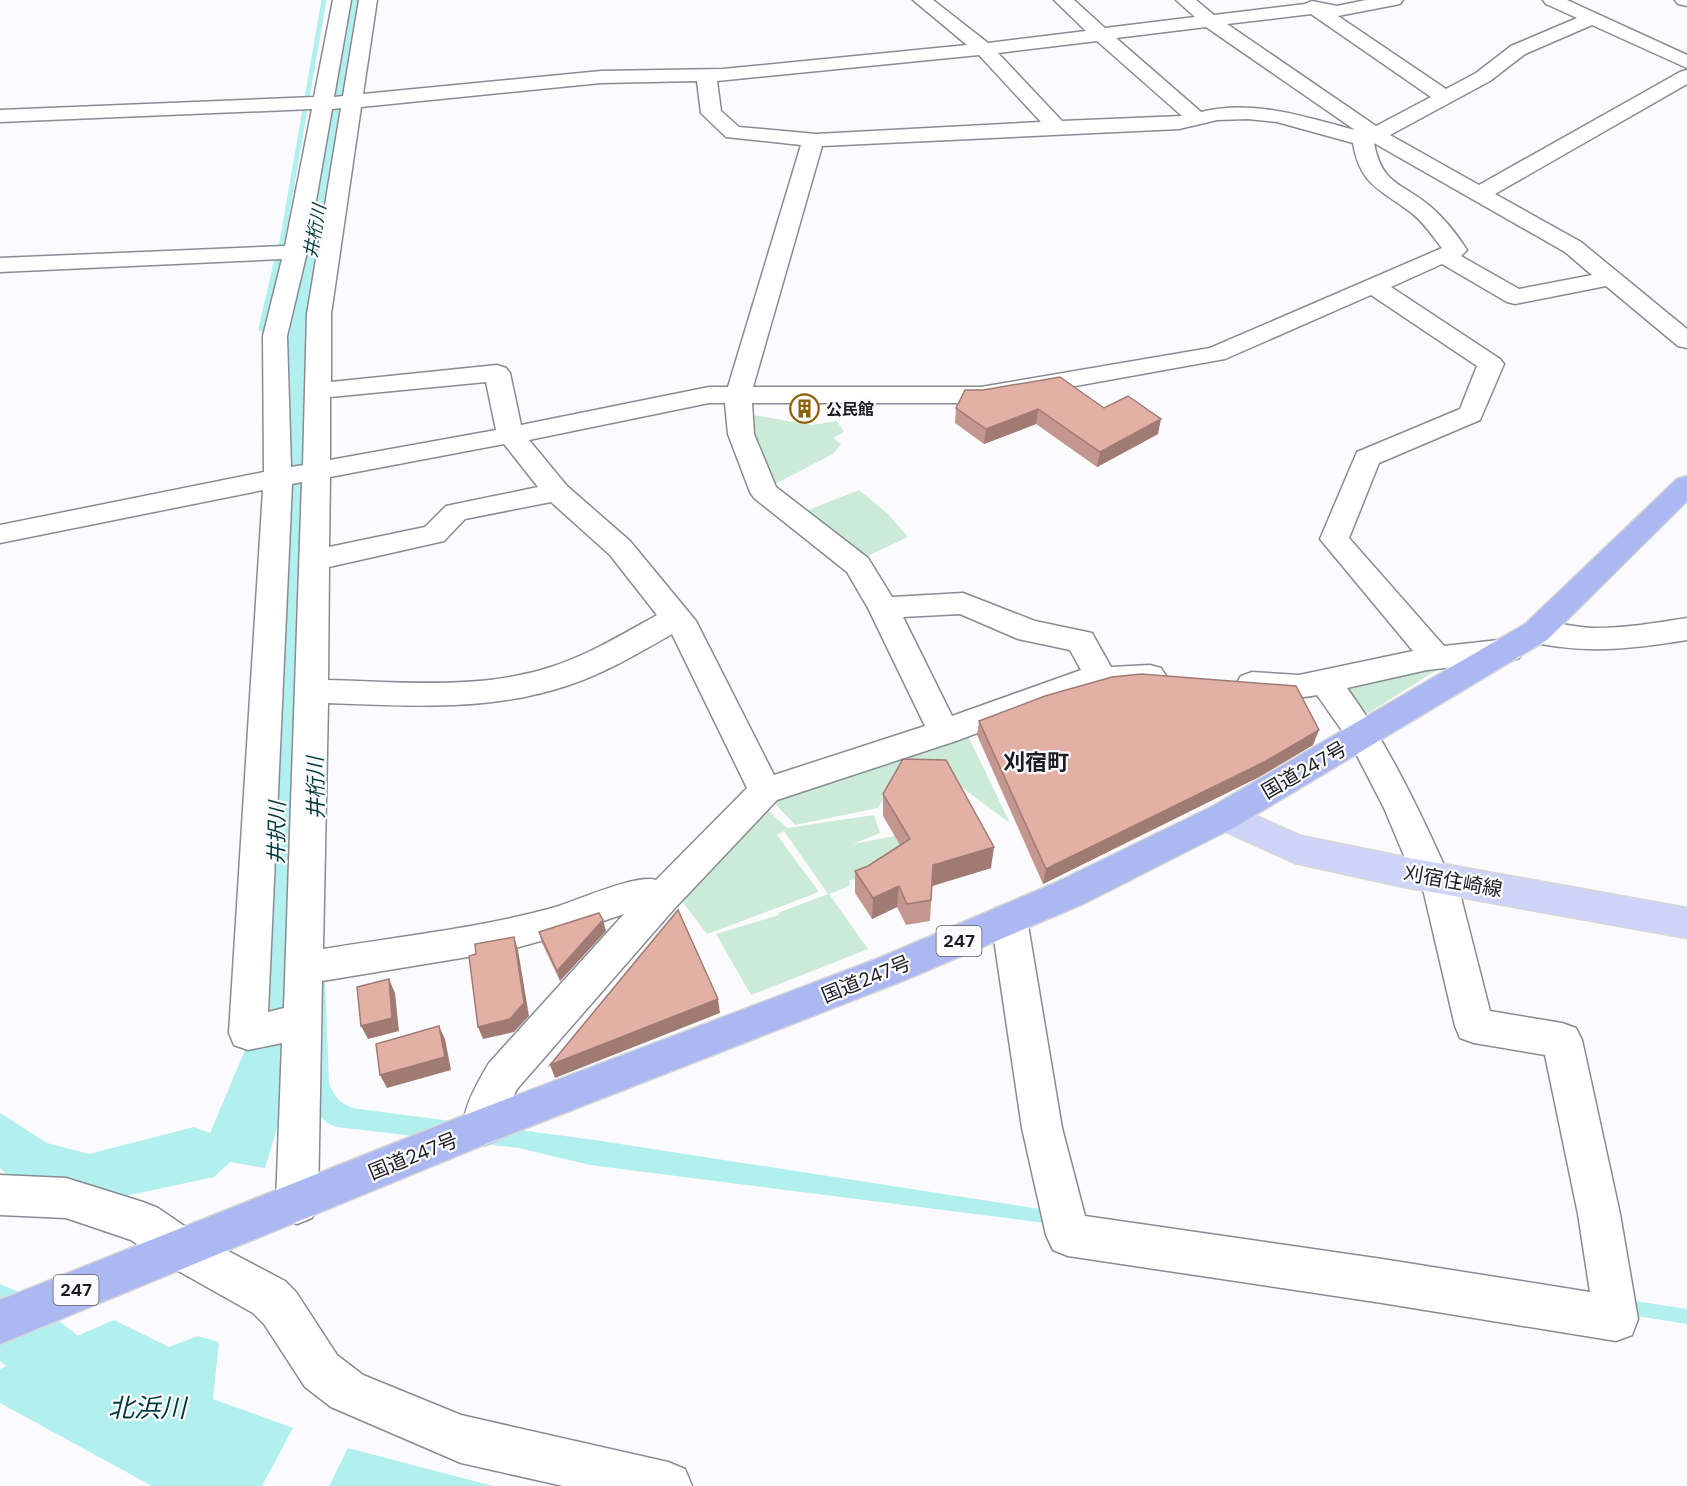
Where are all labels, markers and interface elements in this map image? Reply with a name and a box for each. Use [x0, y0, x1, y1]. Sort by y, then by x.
water label: 井桁川 [298, 200, 332, 260]
building icon: 公民館 [789, 393, 821, 425]
place label: 公民館 [826, 399, 874, 420]
street label: 国道247号 [1257, 735, 1351, 805]
district label: 刈宿町 [1003, 748, 1069, 777]
water label: 井桁川 [301, 754, 331, 820]
water label: 井択川 [262, 799, 292, 865]
street label: 刈宿住崎線 [1402, 860, 1504, 902]
road number: 247 [936, 926, 982, 956]
street label: 国道247号 [818, 949, 914, 1009]
street label: 国道247号 [365, 1126, 461, 1186]
road number: 247 [54, 1275, 98, 1305]
water label: 北浜川 [108, 1391, 189, 1425]

